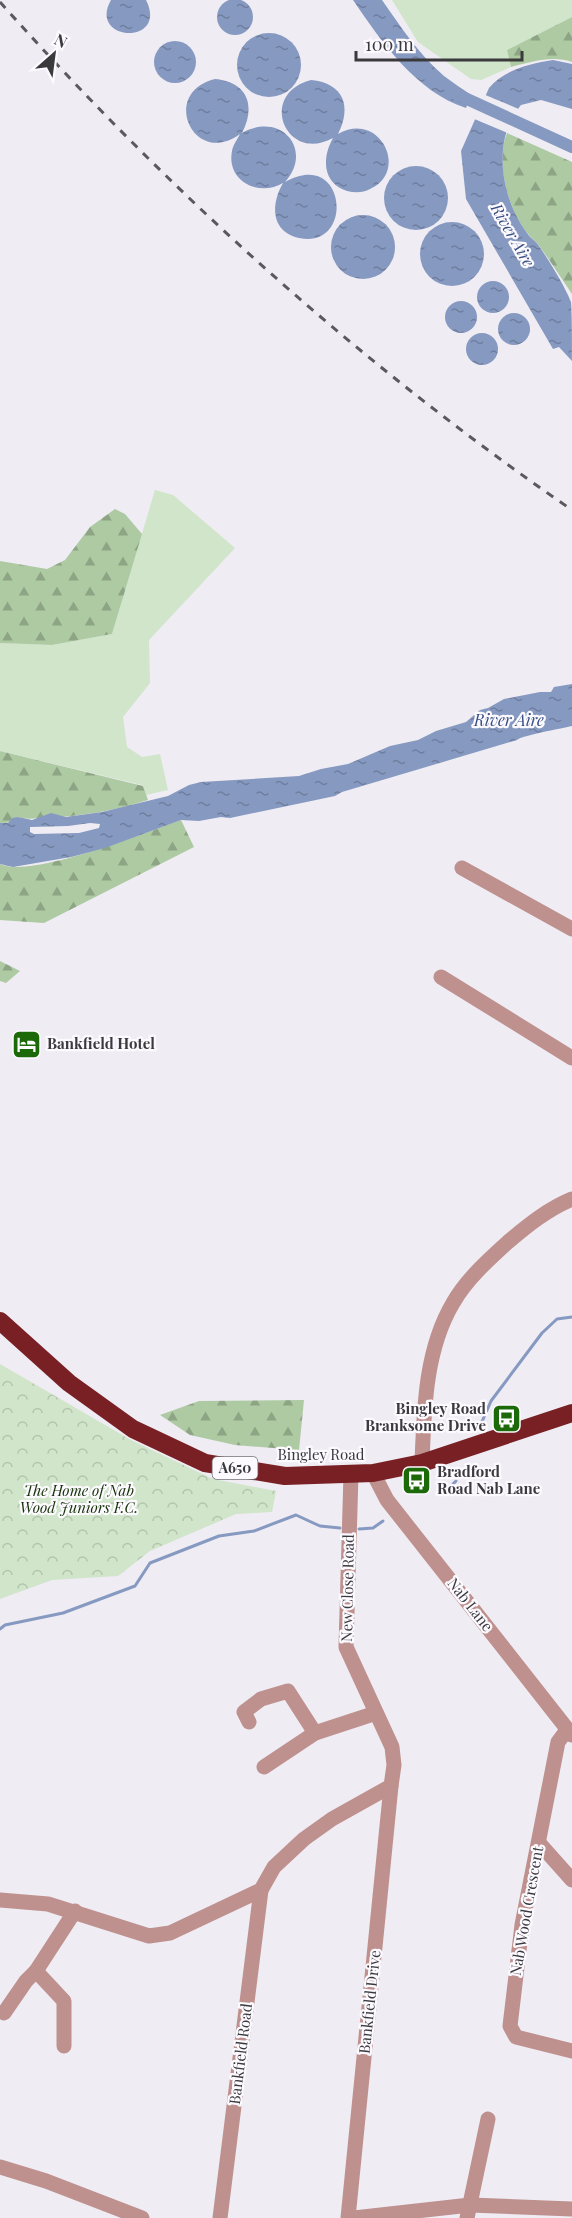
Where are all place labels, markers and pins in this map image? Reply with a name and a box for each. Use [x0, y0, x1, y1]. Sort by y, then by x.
hotel icon: Bankfield Hotel [10, 1028, 42, 1060]
place label: Bankfield Hotel [47, 1033, 155, 1053]
place label: Bingley Road Branksome Drive [365, 1398, 486, 1435]
bus stop icon: Bingley Road Branksome Drive [491, 1402, 523, 1434]
place label: Bradford Road Nab Lane [437, 1461, 541, 1498]
bus stop icon: Bradford Road Nab Lane [400, 1465, 432, 1497]

